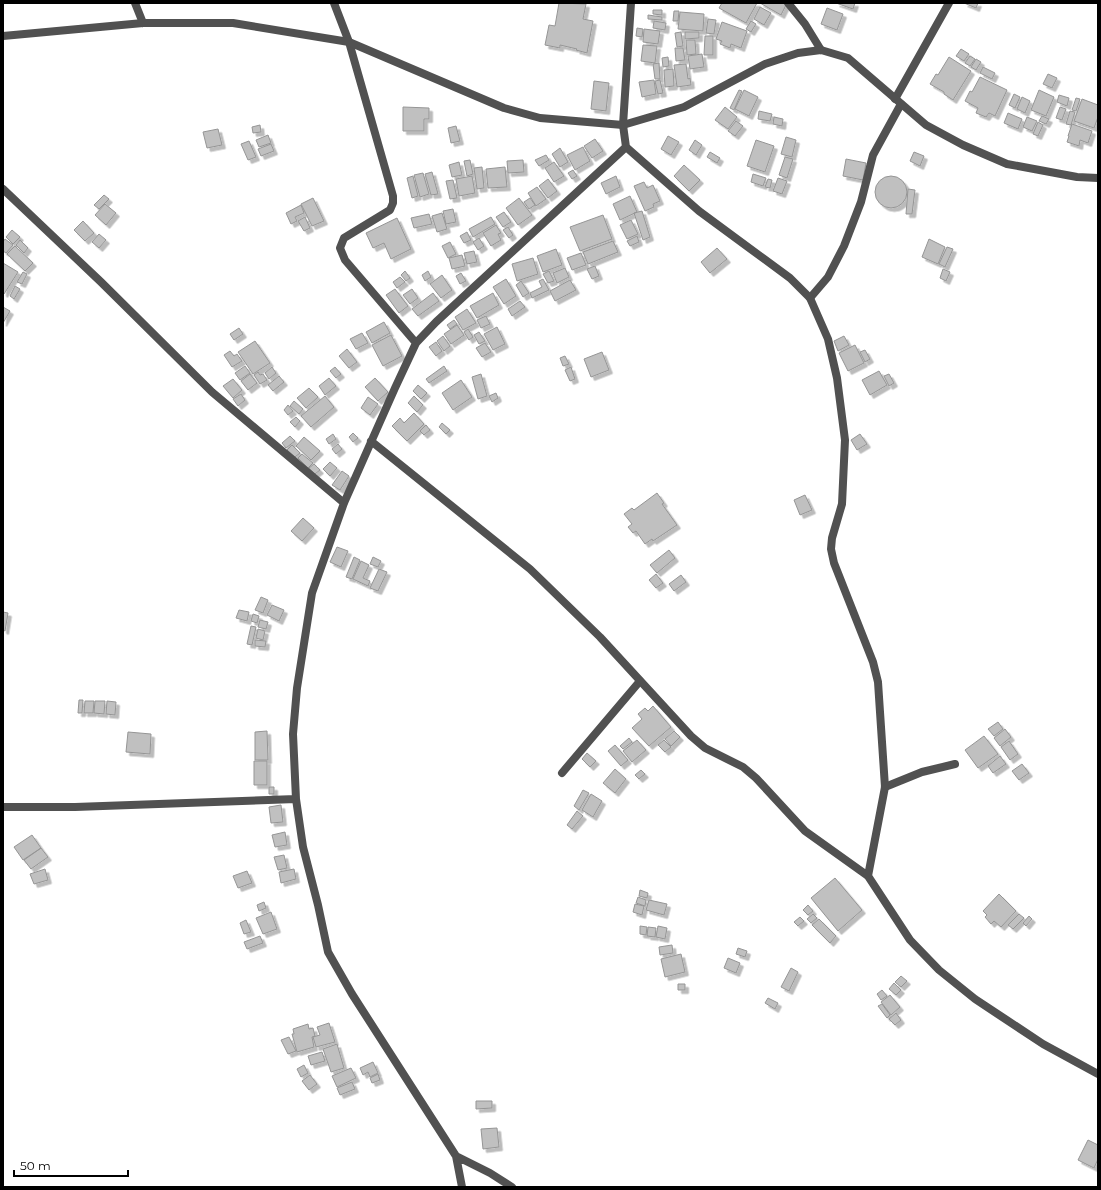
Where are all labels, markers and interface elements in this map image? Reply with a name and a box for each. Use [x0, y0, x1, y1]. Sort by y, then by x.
scale bar [14, 1152, 128, 1178]
text: 50 m [20, 1158, 51, 1173]

